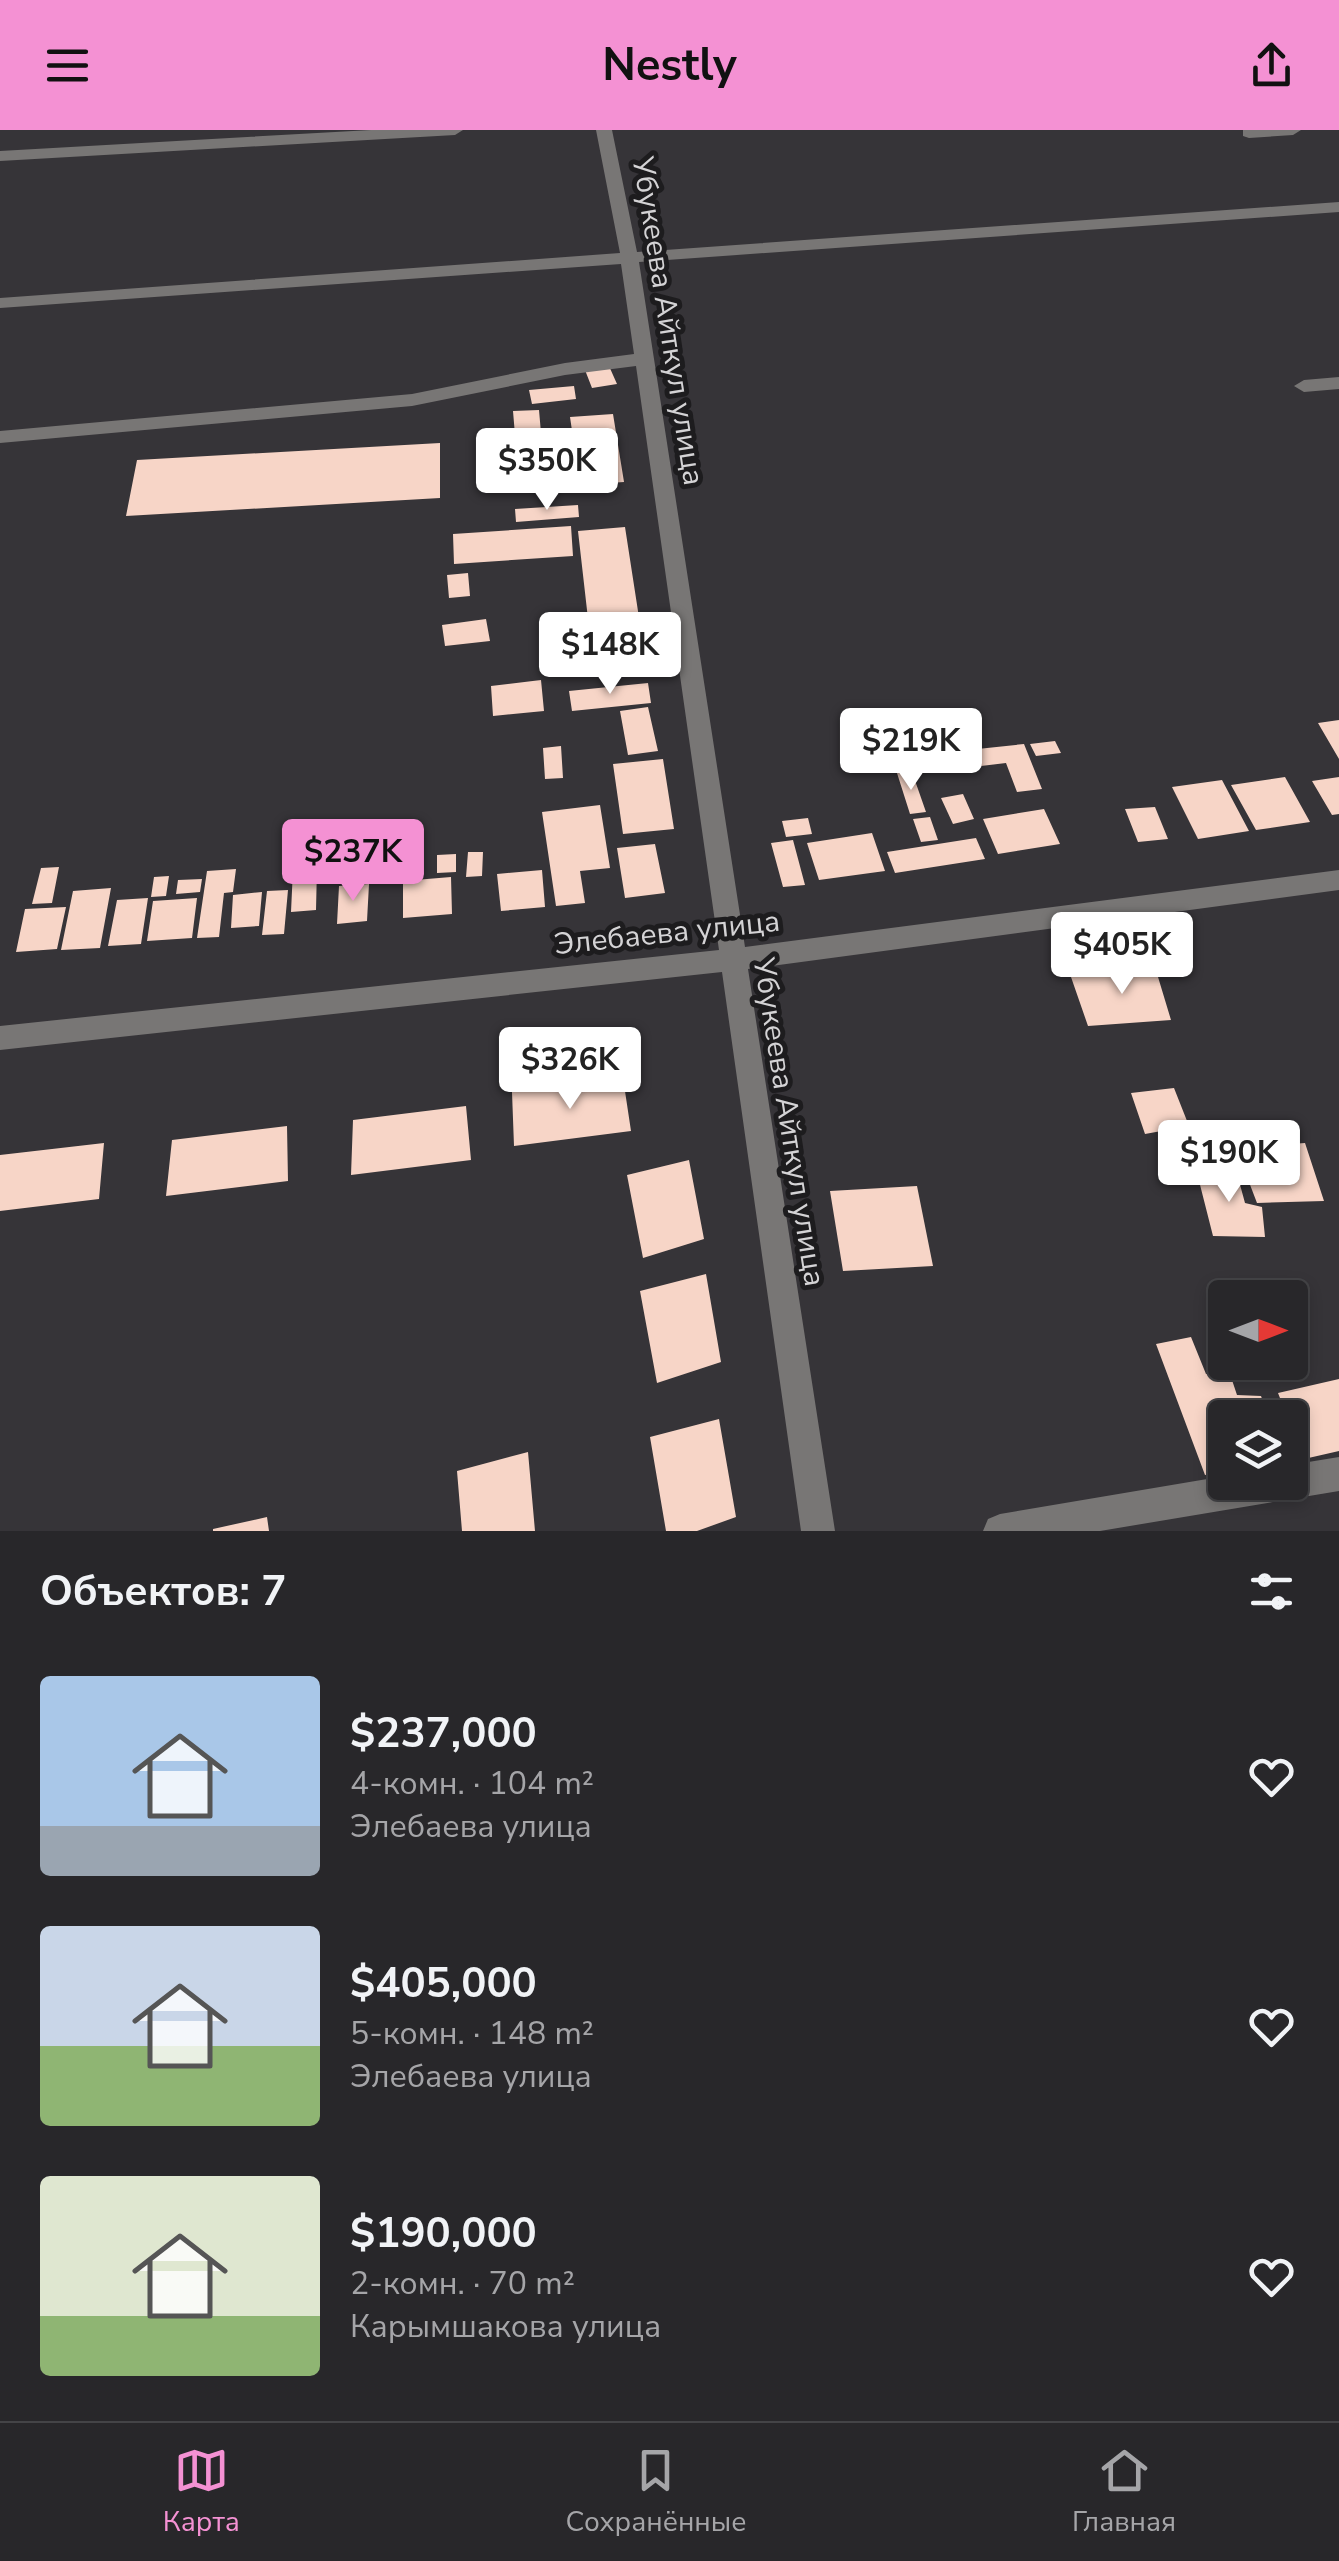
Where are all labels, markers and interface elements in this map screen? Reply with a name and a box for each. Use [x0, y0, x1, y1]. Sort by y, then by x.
text: Nestly [602, 35, 737, 96]
icon: menu [40, 38, 95, 93]
icon: share [1244, 38, 1299, 93]
street label: Убукеева Айткул улица [622, 153, 714, 488]
pin: $350K [477, 428, 617, 513]
text: $350K [498, 439, 596, 482]
pin: $148K [540, 612, 680, 697]
text: $148K [561, 623, 659, 666]
pin: $219K [841, 708, 981, 793]
text: $219K [862, 719, 960, 762]
pin: $237K [283, 819, 423, 904]
text: $237K [304, 830, 402, 873]
street label: Элебаева улица [552, 901, 782, 965]
pin: $405K [1052, 912, 1192, 997]
text: $405K [1073, 923, 1171, 966]
street label: Убукеева Айткул улица [743, 954, 835, 1289]
pin: $326K [500, 1027, 640, 1112]
text: $326K [521, 1038, 619, 1081]
pin: $190K [1159, 1120, 1299, 1205]
text: $190K [1180, 1131, 1278, 1174]
north arrow [1208, 1280, 1308, 1380]
map controls [1208, 1280, 1308, 1500]
button: layers [1208, 1400, 1308, 1500]
text: Объектов: 7 [40, 1563, 286, 1620]
icon: filters [1244, 1564, 1299, 1619]
text: $237,000 [350, 1705, 537, 1762]
icon: home [120, 1716, 240, 1836]
icon: heart [1244, 1749, 1299, 1804]
text: 4-комн. · 104 m² [350, 1762, 594, 1805]
text: Элебаева улица [350, 1805, 592, 1848]
text: $405,000 [350, 1955, 537, 2012]
icon: home [120, 1966, 240, 2086]
icon: heart [1244, 1999, 1299, 2054]
text: 5-комн. · 148 m² [350, 2012, 594, 2055]
text: Элебаева улица [350, 2055, 592, 2098]
text: $190,000 [350, 2205, 537, 2262]
icon: home [120, 2216, 240, 2336]
icon: heart [1244, 2249, 1299, 2304]
text: 2-комн. · 70 m² [350, 2262, 575, 2305]
text: Карымшакова улица [350, 2305, 661, 2348]
tab: Карта [163, 2443, 240, 2541]
tab: Сохранённые [565, 2443, 746, 2541]
tab: Главная [1072, 2443, 1176, 2541]

